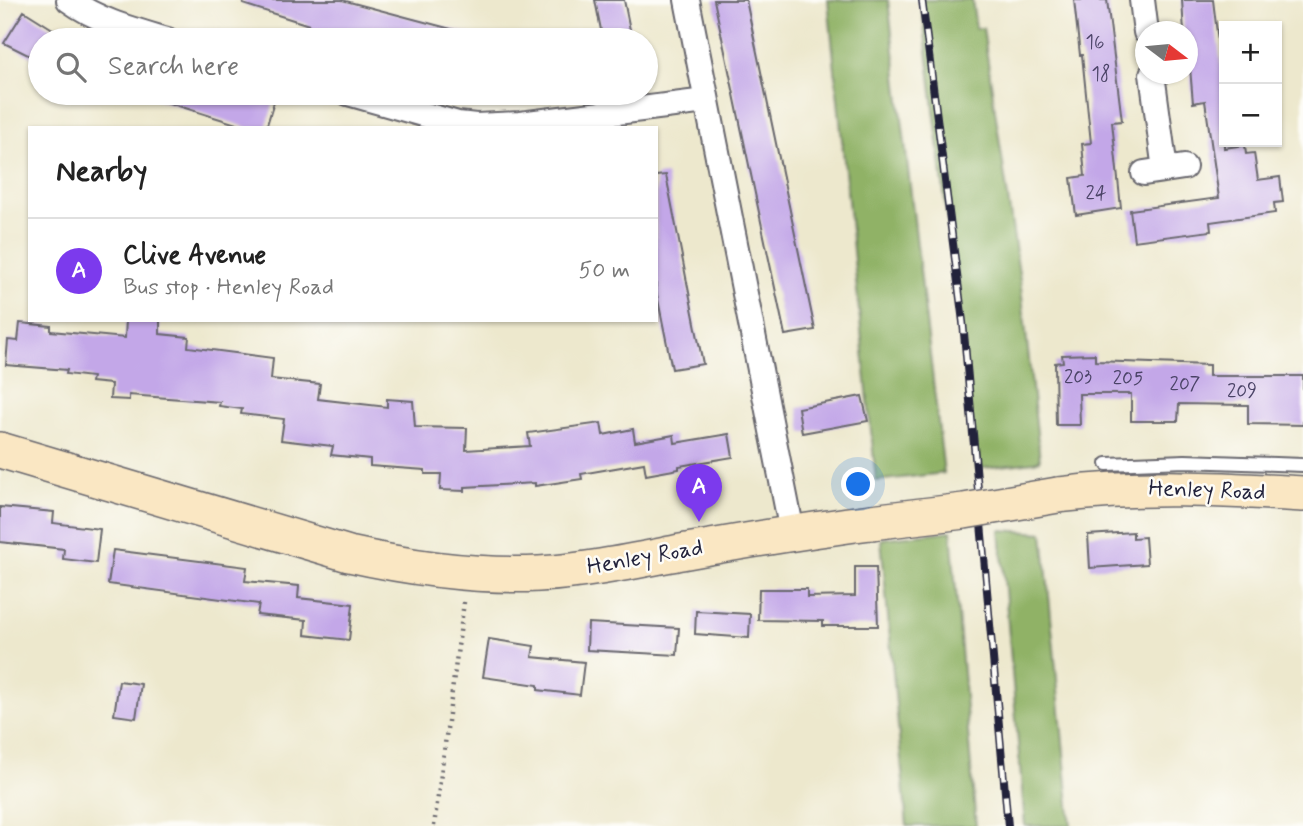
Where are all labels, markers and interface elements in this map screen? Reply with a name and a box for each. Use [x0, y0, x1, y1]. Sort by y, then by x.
north arrow [1135, 21, 1198, 84]
map controls [1219, 21, 1282, 147]
button: + [1219, 21, 1282, 84]
search box [28, 28, 658, 105]
house number: 16 [1085, 30, 1105, 55]
icon: search [52, 48, 90, 86]
text: Search here [108, 50, 239, 84]
house number: 18 [1092, 62, 1110, 87]
button: − [1219, 84, 1282, 147]
text: Nearby [56, 152, 147, 191]
house number: 24 [1086, 181, 1106, 206]
text: Clive Avenue [123, 239, 266, 273]
text: A [71, 256, 87, 286]
text: 50 m [579, 256, 630, 286]
text: Bus stop · Henley Road [123, 273, 334, 303]
house number: 203 [1064, 365, 1092, 390]
house number: 205 [1113, 366, 1143, 391]
house number: 207 [1170, 372, 1200, 397]
house number: 209 [1227, 379, 1257, 404]
pin: A [676, 464, 722, 522]
your location [841, 467, 875, 501]
street label: Henley Road [1148, 474, 1266, 508]
street label: Henley Road [585, 533, 705, 583]

